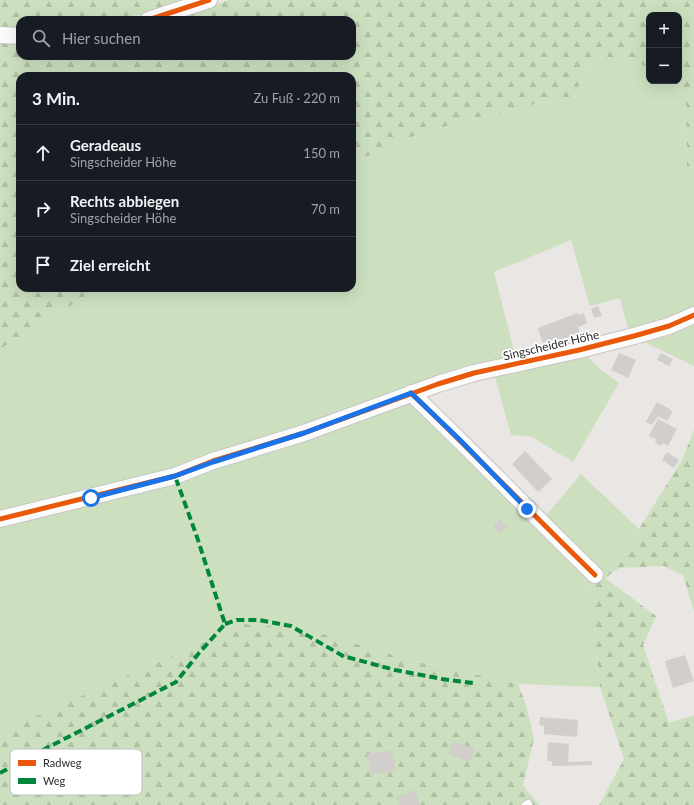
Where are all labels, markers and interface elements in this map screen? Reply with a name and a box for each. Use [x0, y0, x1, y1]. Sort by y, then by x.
map controls [646, 12, 682, 84]
button: + [646, 12, 682, 48]
search box [16, 16, 356, 60]
icon: search [30, 27, 52, 49]
text: Hier suchen [62, 29, 141, 47]
button: − [646, 48, 682, 84]
text: 3 Min. [32, 88, 80, 109]
text: Zu Fuß · 220 m [254, 90, 340, 106]
text: Geradeaus [70, 136, 141, 154]
icon: ahead [32, 142, 54, 164]
text: 150 m [303, 145, 340, 161]
text: Singscheider Höhe [70, 154, 176, 170]
text: Rechts abbiegen [70, 192, 179, 210]
icon: right [32, 198, 54, 220]
text: 70 m [311, 201, 340, 217]
text: Singscheider Höhe [70, 210, 176, 226]
icon: arrive [32, 254, 54, 276]
text: Ziel erreicht [70, 256, 150, 274]
street label: Singscheider Höhe [501, 327, 601, 363]
route start [82, 489, 100, 507]
route end [518, 500, 536, 518]
legend [10, 749, 142, 795]
text: Radweg [43, 756, 82, 769]
text: Weg [43, 774, 66, 787]

